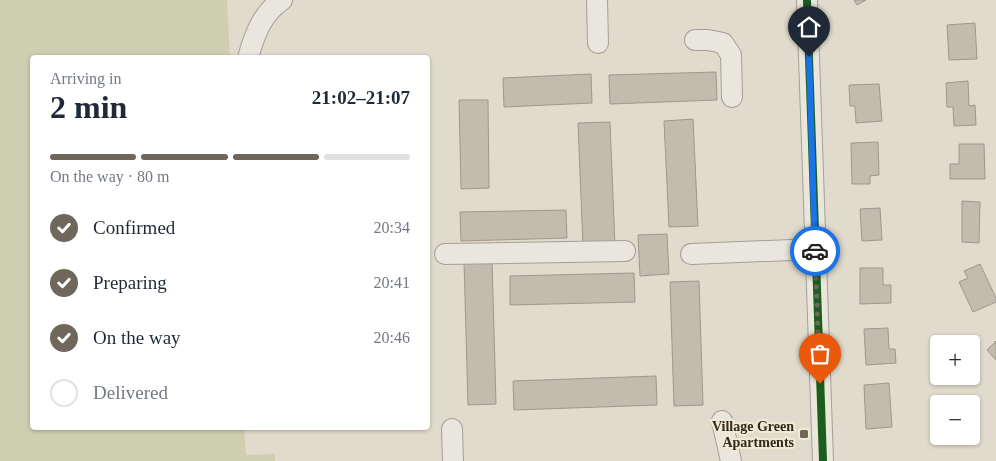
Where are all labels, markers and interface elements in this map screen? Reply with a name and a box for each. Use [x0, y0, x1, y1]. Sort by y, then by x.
pin [788, 6, 830, 57]
icon: home [795, 13, 823, 41]
text: Arriving in [50, 70, 122, 87]
text: 21:02–21:07 [312, 87, 410, 108]
text: 2 min [50, 89, 127, 125]
text: On the way · 80 m [50, 168, 170, 185]
icon: check [50, 214, 78, 242]
text: Confirmed [93, 217, 175, 238]
text: 20:34 [374, 219, 410, 236]
courier [790, 226, 840, 276]
icon: car [801, 237, 829, 265]
icon: check [50, 269, 78, 297]
text: Preparing [93, 272, 167, 293]
text: 20:41 [374, 274, 410, 291]
icon: check [50, 324, 78, 352]
text: On the way [93, 327, 181, 348]
text: 20:46 [374, 329, 410, 346]
pin [799, 333, 841, 384]
map controls [930, 335, 980, 445]
button: + [930, 335, 980, 385]
icon: bag [806, 340, 834, 368]
text: Delivered [93, 382, 168, 403]
button: − [930, 395, 980, 445]
place label: Village Green Apartments [712, 419, 795, 450]
marker: Village Green Apartments [798, 428, 810, 440]

